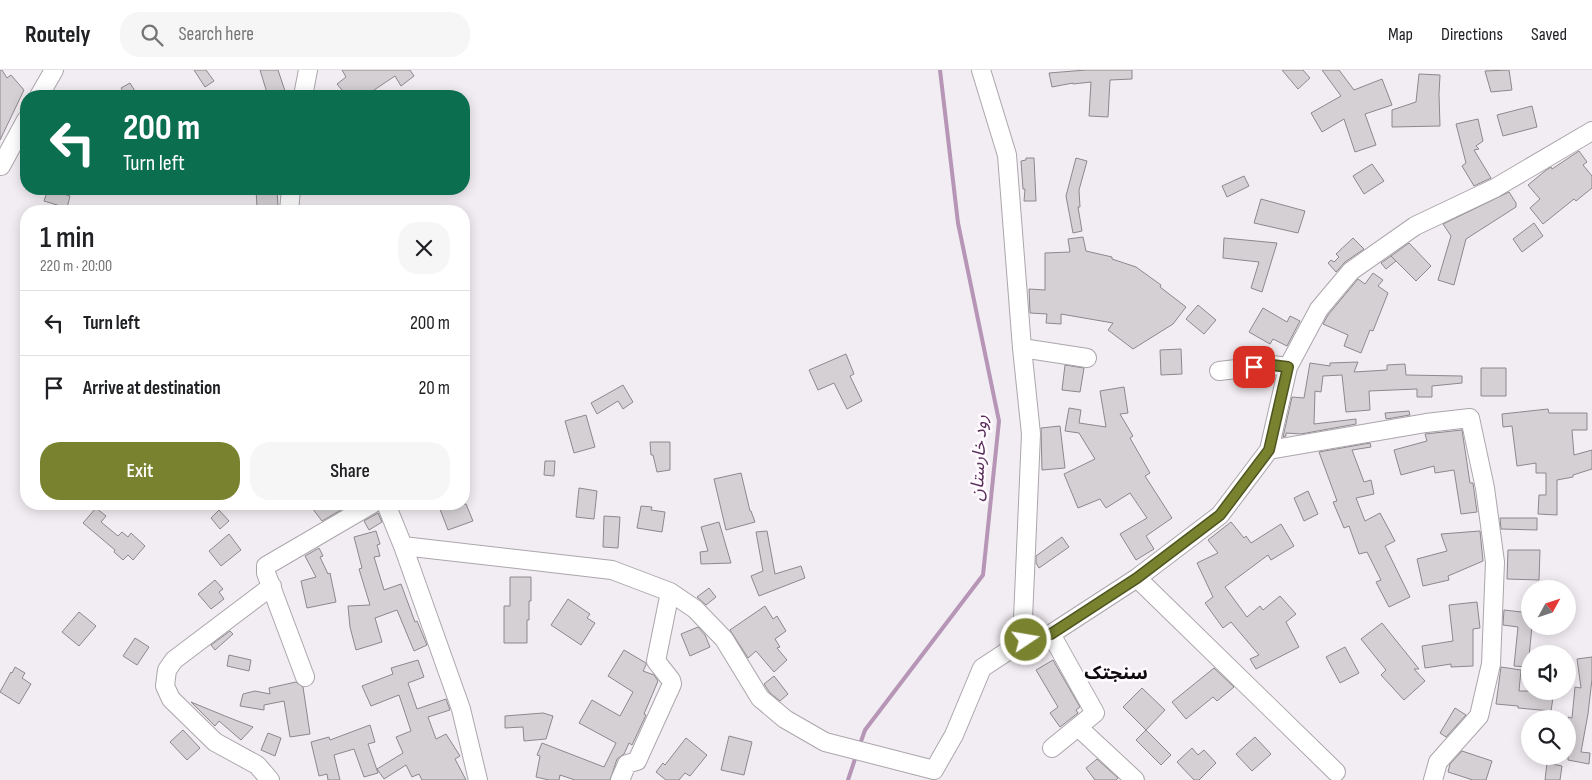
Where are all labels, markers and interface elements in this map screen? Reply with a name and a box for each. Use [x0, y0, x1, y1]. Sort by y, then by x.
search box [120, 12, 470, 57]
text: Routely [25, 20, 90, 49]
icon: search [138, 21, 166, 49]
text: Search here [178, 23, 254, 46]
text: Map [1388, 24, 1413, 45]
text: Directions [1441, 24, 1503, 45]
text: Saved [1531, 24, 1567, 45]
text: 200 m [123, 107, 200, 150]
icon: left [40, 110, 105, 175]
text: Turn left [123, 150, 185, 177]
text: 1 min [40, 220, 95, 256]
button: close [398, 222, 450, 274]
text: 220 m · 20:00 [40, 257, 112, 276]
icon: left [40, 309, 68, 337]
text: Turn left [83, 312, 140, 335]
text: 200 m [410, 312, 450, 335]
pin [1233, 346, 1275, 388]
icon: arrive [1240, 353, 1268, 381]
icon: arrive [40, 374, 68, 402]
text: Arrive at destination [83, 377, 221, 400]
text: 20 m [418, 377, 450, 400]
water label: رود خارستان [966, 414, 992, 502]
button: Exit [40, 442, 240, 500]
button: Share [250, 442, 450, 500]
north arrow [1521, 580, 1576, 635]
map controls [1521, 580, 1576, 765]
position arrow [999, 613, 1051, 665]
button: sound [1521, 645, 1576, 700]
district label: سنجتک [1084, 662, 1148, 685]
button: search [1521, 710, 1576, 765]

